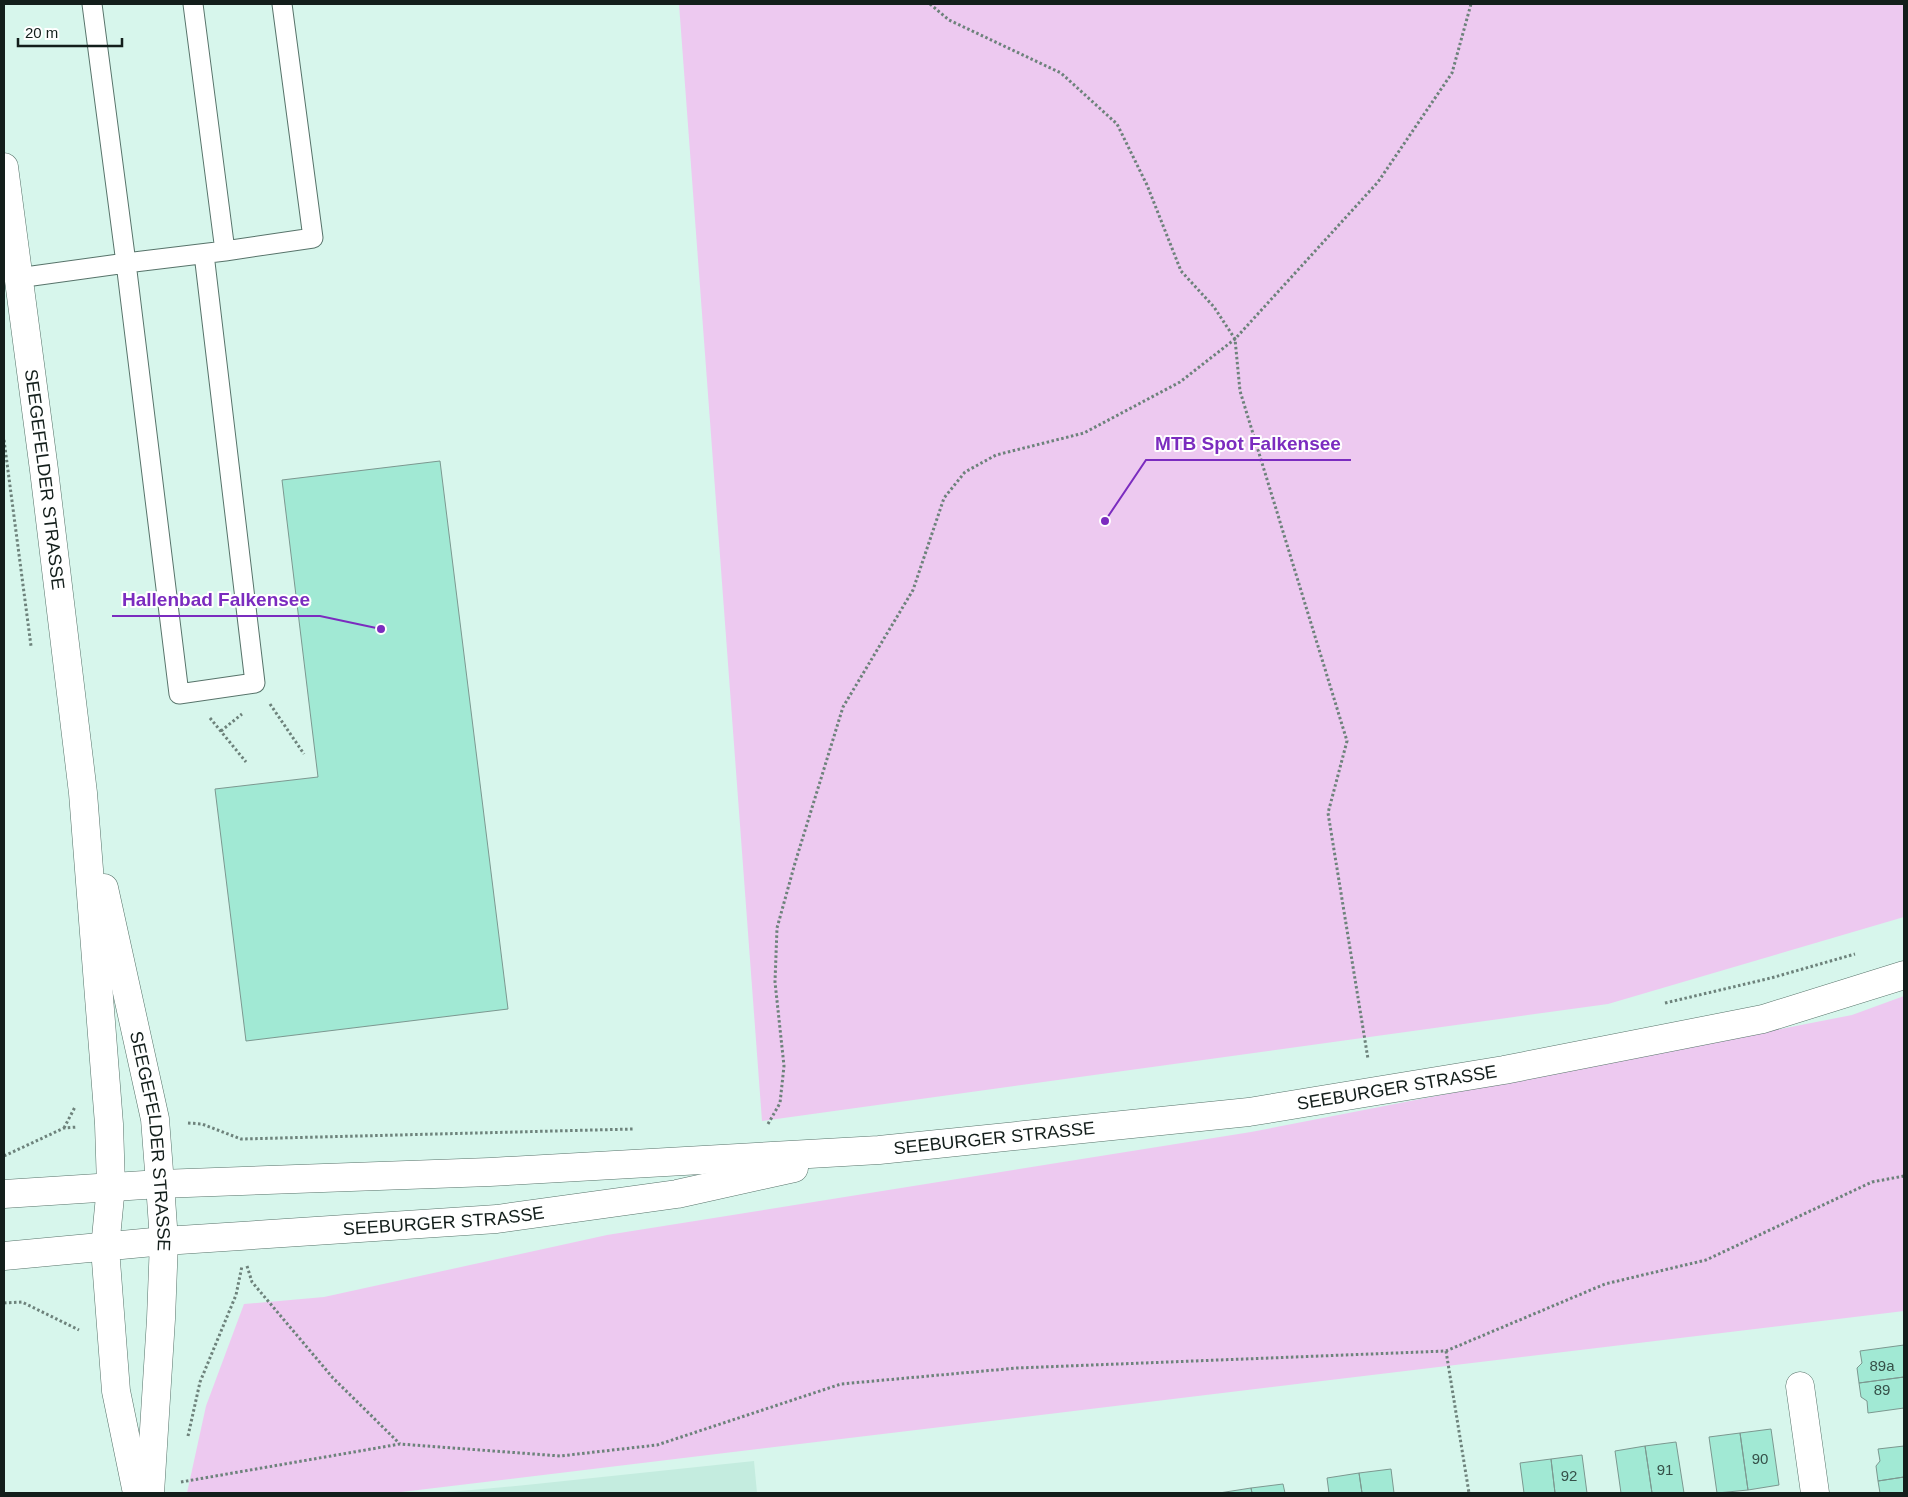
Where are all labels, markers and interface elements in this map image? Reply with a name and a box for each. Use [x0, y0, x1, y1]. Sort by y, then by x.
scale bar [18, 15, 121, 47]
text: 20 m [25, 24, 58, 41]
street label: SEEGEFELDER STRASSE [21, 368, 68, 591]
callout: MTB Spot Falkensee [1146, 426, 1351, 460]
text: MTB Spot Falkensee [1155, 433, 1341, 454]
callout: Hallenbad Falkensee [112, 582, 320, 616]
text: Hallenbad Falkensee [122, 589, 310, 610]
street label: SEEGEFELDER STRASSE [126, 1029, 174, 1252]
street label: SEEBURGER STRASSE [1296, 1061, 1498, 1114]
street label: SEEBURGER STRASSE [893, 1118, 1096, 1158]
street label: SEEBURGER STRASSE [342, 1203, 546, 1239]
house number: 89a [1869, 1357, 1895, 1374]
house number: 89 [1874, 1381, 1890, 1398]
house number: 90 [1752, 1450, 1768, 1467]
house number: 91 [1657, 1461, 1673, 1478]
house number: 92 [1561, 1467, 1577, 1484]

